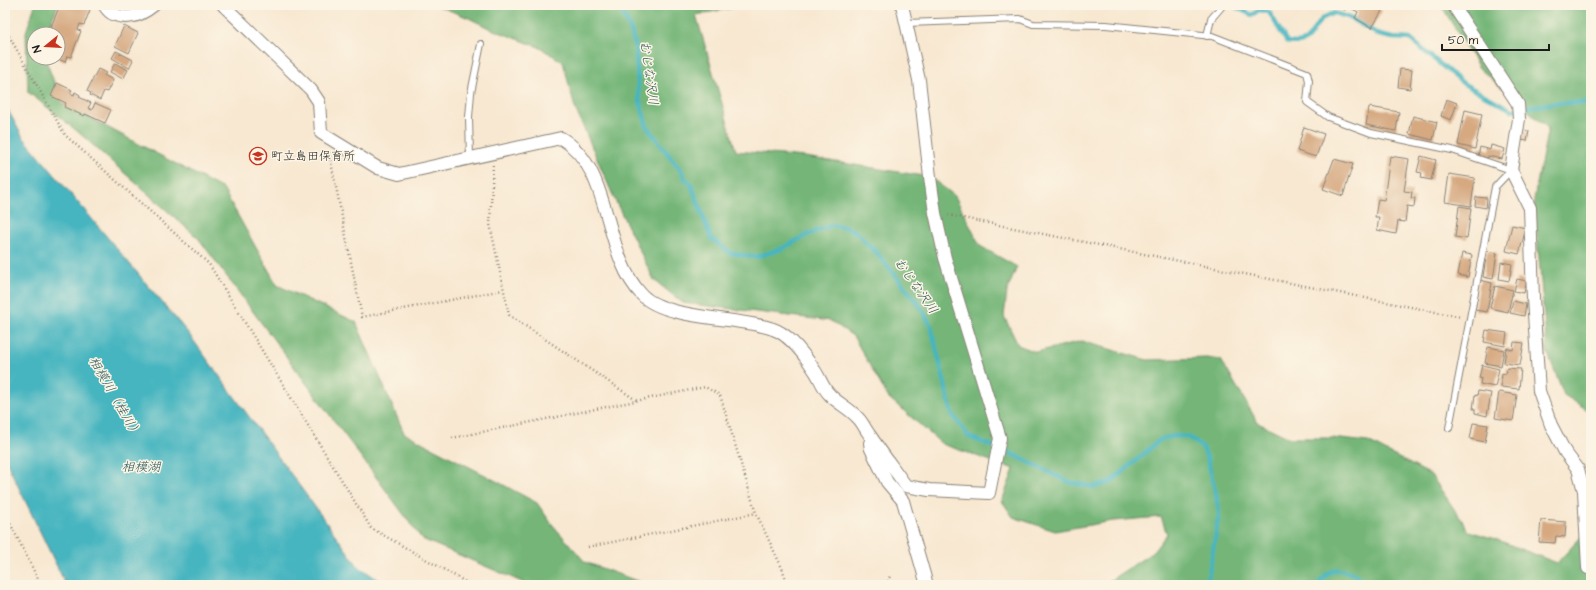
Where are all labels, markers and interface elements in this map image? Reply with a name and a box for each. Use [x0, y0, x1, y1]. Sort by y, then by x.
north arrow [26, 26, 66, 66]
scale bar [1442, 26, 1549, 52]
text: 50 m [1448, 32, 1479, 49]
water label: むじな沢川 [636, 40, 662, 106]
text: N [29, 43, 45, 55]
school or university icon: 町立島田保育所 [248, 146, 268, 166]
place label: 町立島田保育所 [271, 148, 355, 165]
water label: むじな沢川 [890, 254, 942, 318]
water label: 相模川（桂川） [84, 353, 146, 441]
water label: 相模湖 [121, 458, 161, 476]

